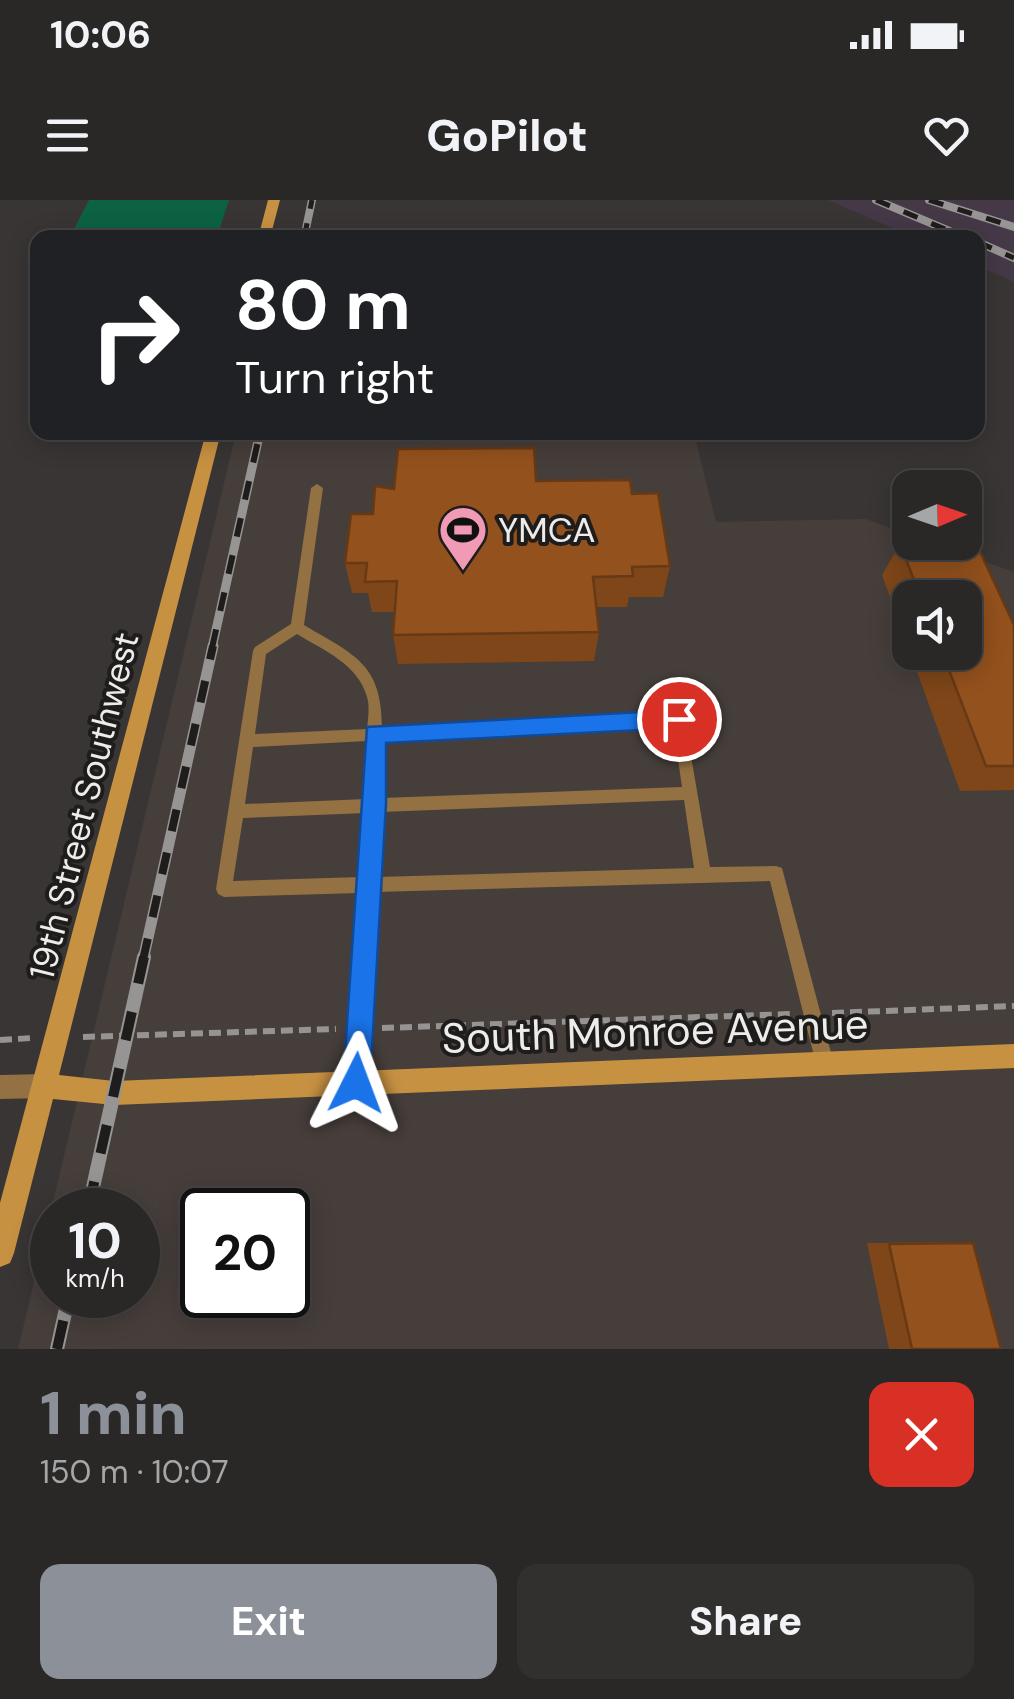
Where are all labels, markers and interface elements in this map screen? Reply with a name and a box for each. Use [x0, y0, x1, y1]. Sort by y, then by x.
text: 10:06 [50, 10, 151, 60]
text: GoPilot [426, 106, 588, 165]
icon: menu [40, 108, 95, 163]
icon: heart [919, 108, 974, 163]
text: 80 m [235, 260, 411, 351]
icon: right [70, 270, 200, 400]
text: Turn right [235, 348, 434, 407]
north arrow [892, 470, 982, 560]
map controls [892, 470, 982, 670]
sports icon: YMCA [437, 504, 489, 572]
place label: YMCA [498, 507, 595, 553]
button: sound [892, 580, 982, 670]
street label: 19th Street Southwest [19, 628, 149, 984]
pin [637, 677, 722, 762]
icon: arrive [652, 692, 707, 747]
street label: South Monroe Avenue [441, 996, 869, 1066]
position arrow [304, 1031, 408, 1135]
speed limit sign: 20 [180, 1188, 310, 1318]
text: 10 [68, 1208, 122, 1274]
text: km/h [65, 1262, 125, 1295]
text: 1 min [40, 1374, 187, 1453]
button: close [869, 1382, 974, 1487]
text: 150 m · 10:07 [40, 1451, 229, 1493]
button: Exit [40, 1564, 497, 1679]
button: Share [517, 1564, 974, 1679]

